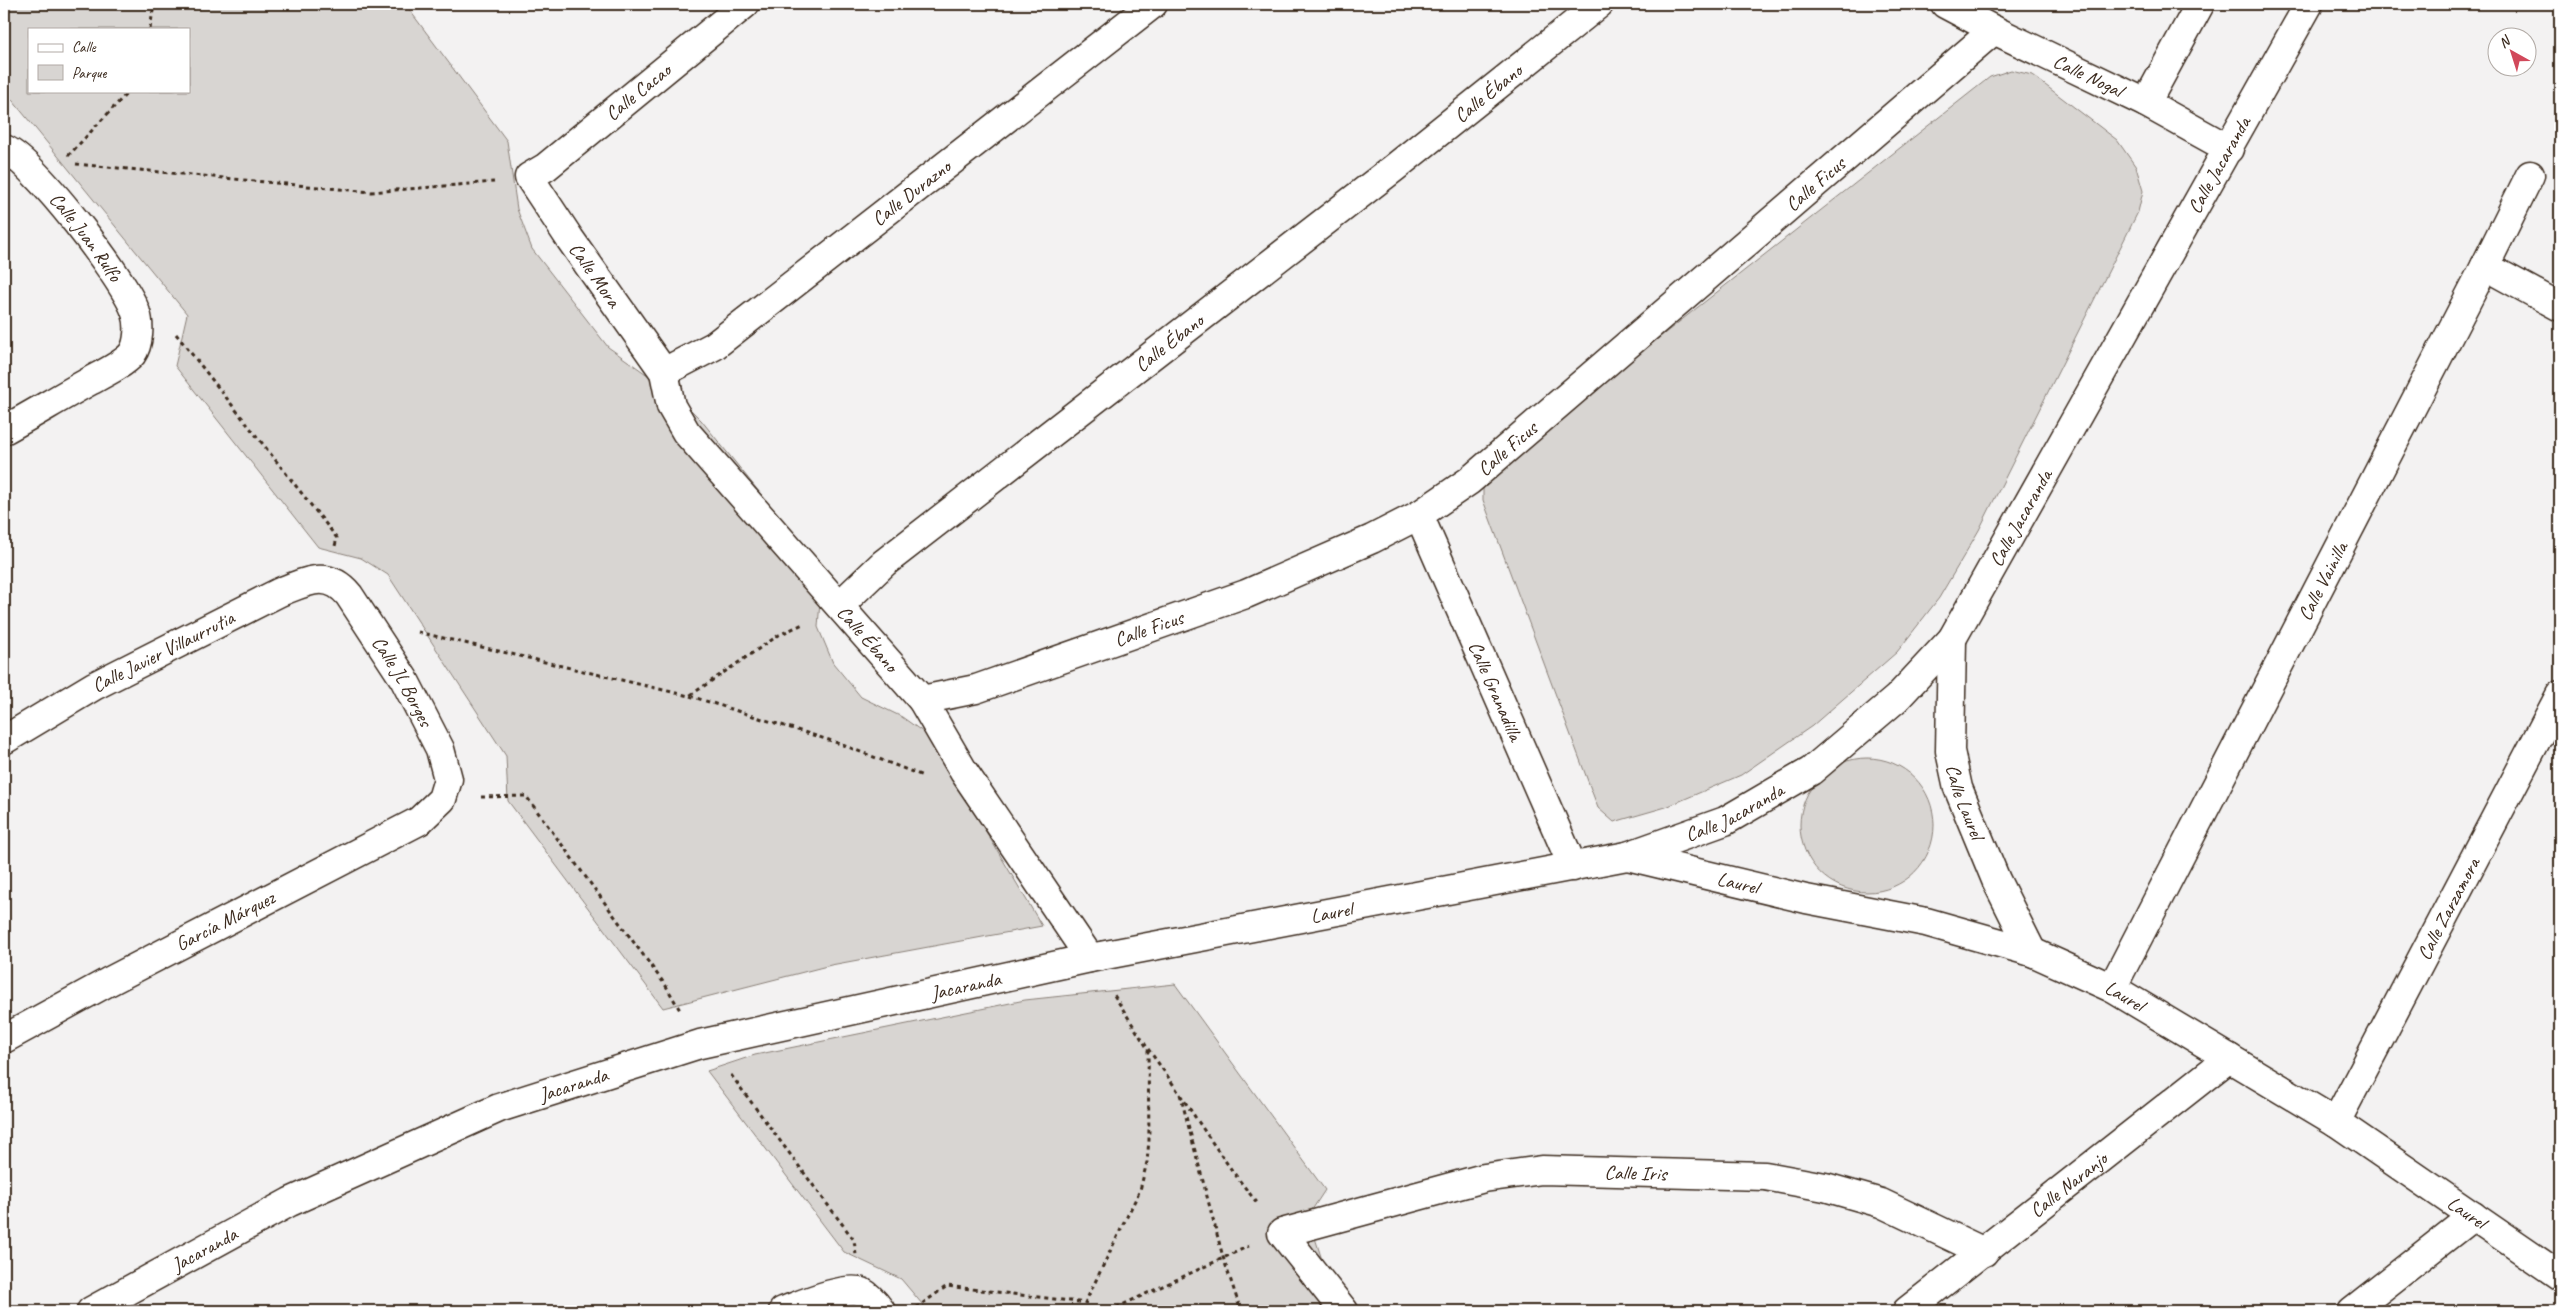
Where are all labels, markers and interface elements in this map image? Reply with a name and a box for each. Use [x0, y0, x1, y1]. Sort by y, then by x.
legend [28, 28, 190, 92]
north arrow [2486, 28, 2536, 78]
text: N [2495, 31, 2515, 52]
text: Calle [72, 38, 97, 57]
street label: Calle Nogal [2049, 48, 2130, 104]
street label: Calle Cacao [600, 57, 677, 126]
street label: Calle Ébano [1448, 57, 1529, 128]
text: Parque [72, 64, 108, 83]
street label: Calle Jacaranda [2181, 110, 2257, 218]
street label: Calle Ficus [1780, 150, 1852, 217]
street label: Calle Durazno [866, 153, 957, 231]
street label: Calle Juan Rulfo [44, 187, 129, 287]
street label: Calle Mora [564, 237, 627, 313]
street label: Calle Ébano [1129, 307, 1210, 377]
street label: Calle Ficus [1472, 414, 1544, 481]
street label: Calle Jacaranda [1983, 463, 2058, 571]
street label: Calle Vainilla [2292, 536, 2354, 625]
street label: Calle Ébano [832, 600, 905, 678]
street label: Calle Javier Villaurrutia [87, 604, 240, 698]
street label: Calle Ficus [1111, 604, 1188, 652]
street label: Calle JL Borges [367, 631, 440, 733]
street label: Calle Granadilla [1463, 637, 1529, 746]
street label: Calle Laurel [1941, 762, 1992, 846]
street label: Calle Jacaranda [1682, 776, 1790, 847]
street label: Calle Zarzamora [2411, 852, 2486, 964]
street label: Laurel [1715, 866, 1765, 901]
street label: García Márquez [171, 885, 280, 957]
street label: Laurel [1308, 895, 1358, 928]
street label: Jacaranda [927, 965, 1004, 1005]
street label: Laurel [2101, 974, 2152, 1019]
street label: Jacaranda [535, 1061, 612, 1107]
street label: Calle Naranjo [2024, 1145, 2114, 1223]
street label: Calle Iris [1604, 1159, 1669, 1186]
street label: Laurel [2443, 1190, 2494, 1236]
street label: Jacaranda [166, 1220, 242, 1277]

